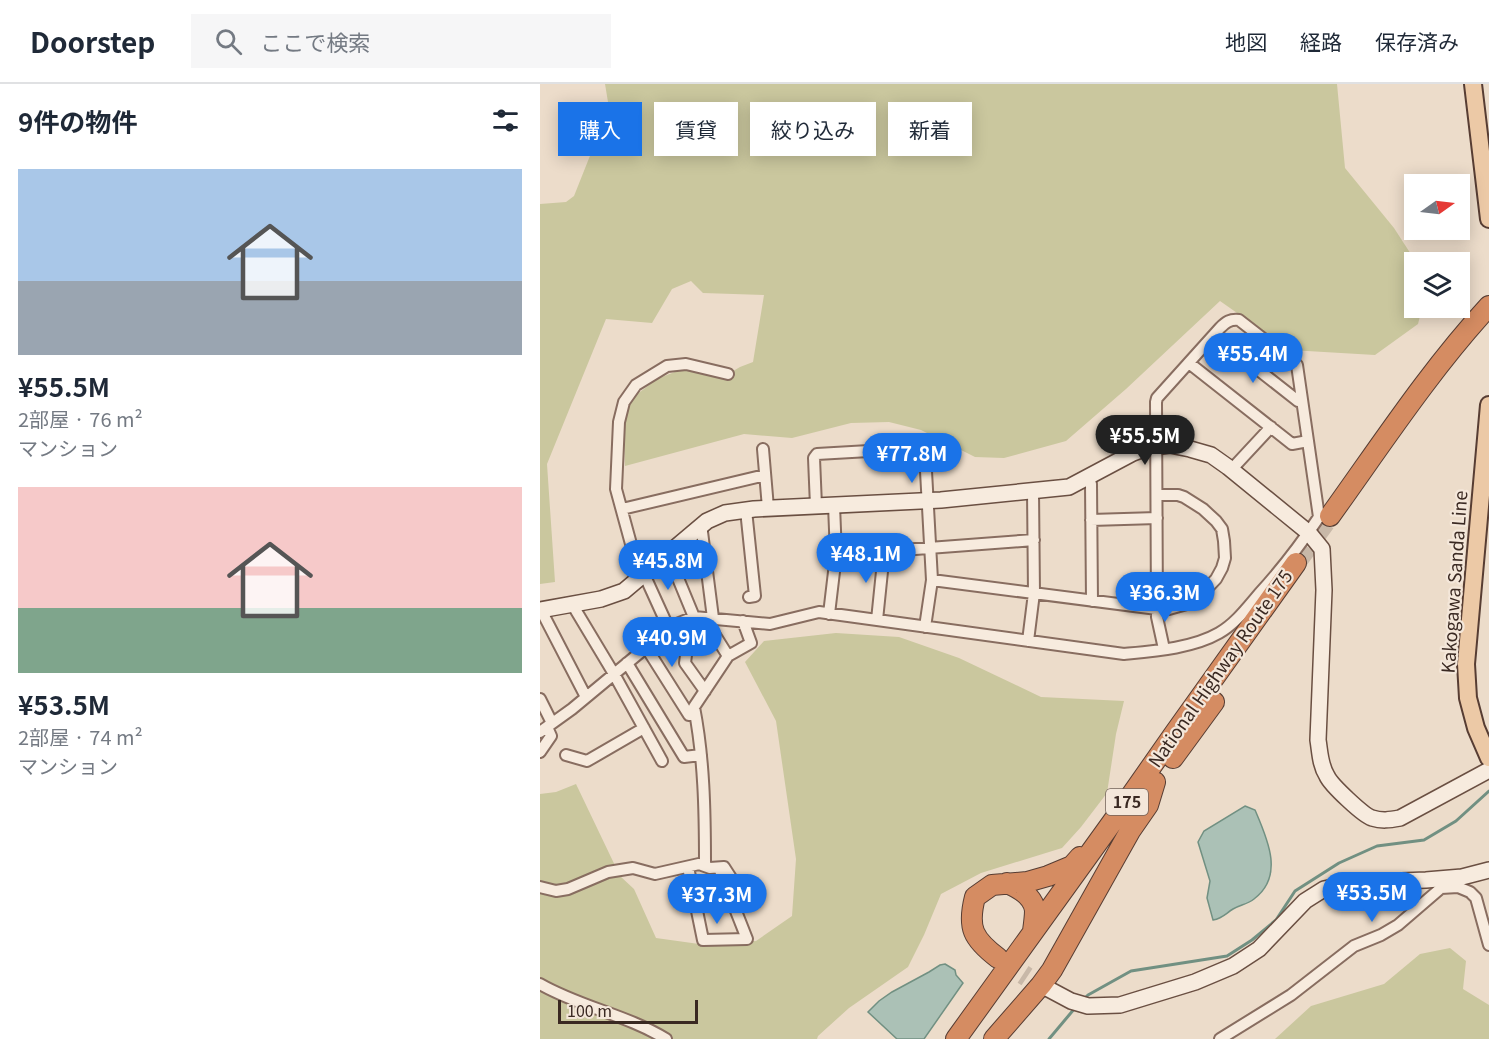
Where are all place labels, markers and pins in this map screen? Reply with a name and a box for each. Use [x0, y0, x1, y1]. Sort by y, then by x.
pin: ¥55.4M [1204, 333, 1302, 384]
pin: ¥55.5M [1096, 415, 1194, 466]
pin: ¥77.8M [863, 433, 961, 484]
pin: ¥48.1M [817, 533, 915, 584]
pin: ¥45.8M [619, 540, 717, 591]
pin: ¥36.3M [1116, 572, 1214, 623]
pin: ¥40.9M [623, 617, 721, 668]
pin: ¥53.5M [1323, 872, 1421, 923]
pin: ¥37.3M [668, 874, 766, 925]

